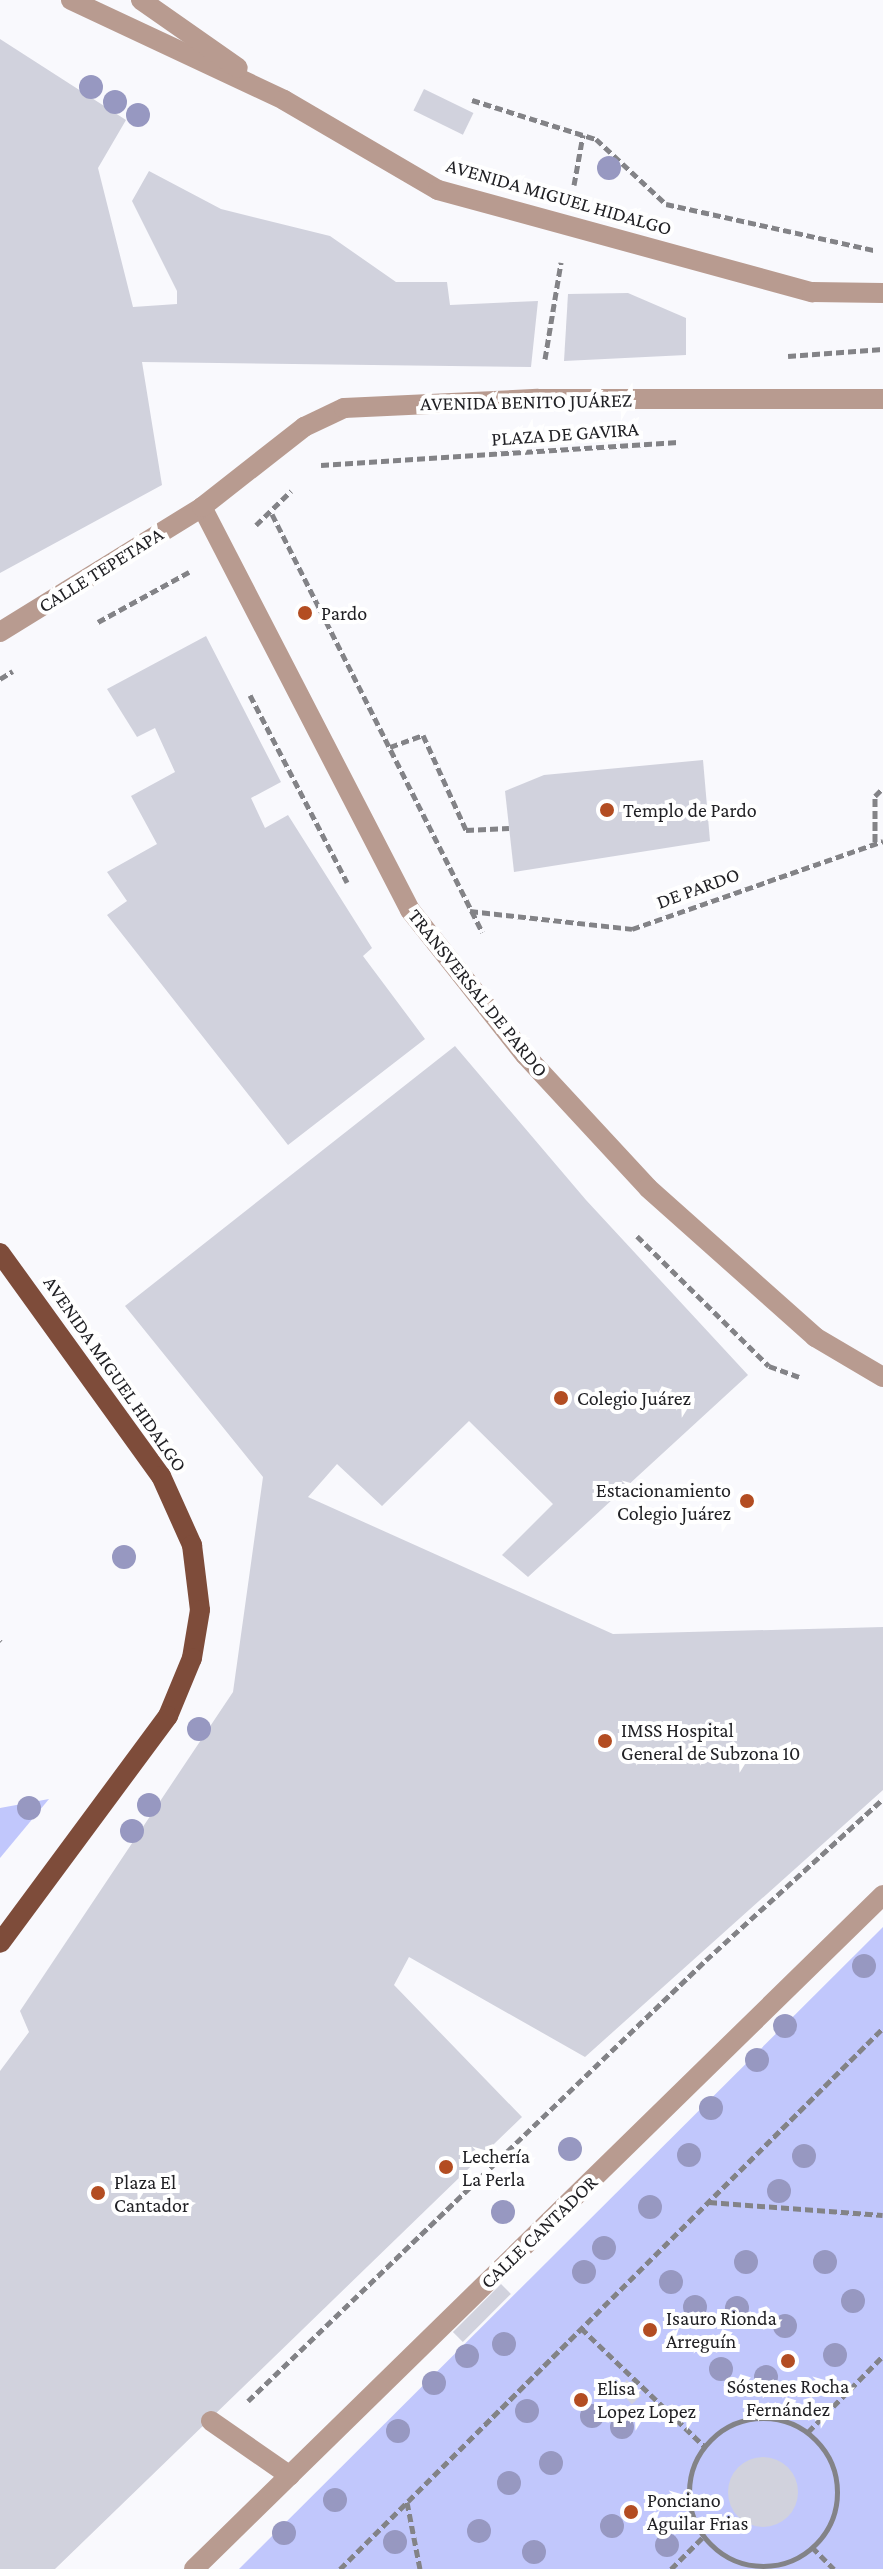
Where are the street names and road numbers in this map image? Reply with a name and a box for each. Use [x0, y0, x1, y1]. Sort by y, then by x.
street label: AVENIDA MIGUEL HIDALGO [444, 153, 674, 241]
street label: AVENIDA BENITO JUÁREZ [420, 388, 632, 416]
street label: PLAZA DE GAVIRA [490, 417, 640, 451]
street label: CALLE TEPETAPA [34, 522, 168, 618]
street label: DE PARDO [653, 862, 743, 914]
street label: TRANSVERSAL DE PARDO [403, 904, 553, 1082]
street label: AVENIDA MIGUEL HIDALGO [38, 1272, 192, 1476]
street label: CALLE CANTADOR [476, 2170, 602, 2294]

